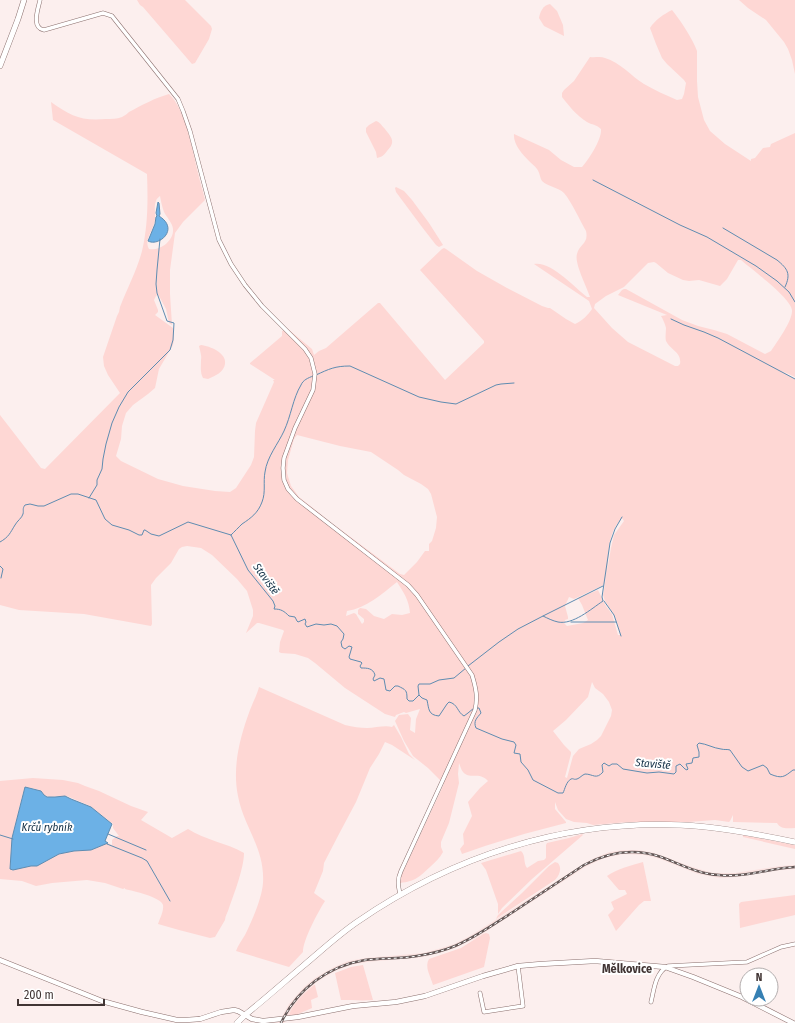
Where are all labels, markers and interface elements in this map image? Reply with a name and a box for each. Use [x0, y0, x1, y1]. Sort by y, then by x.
water label: Staviště [250, 560, 282, 598]
water label: Staviště [634, 756, 672, 772]
water label: Krčů rybník [22, 821, 73, 834]
district label: Mělkovice [602, 962, 652, 976]
north arrow [739, 967, 779, 1007]
text: N [756, 971, 762, 984]
scale bar [18, 981, 104, 1007]
text: 200 m [24, 988, 54, 1002]

